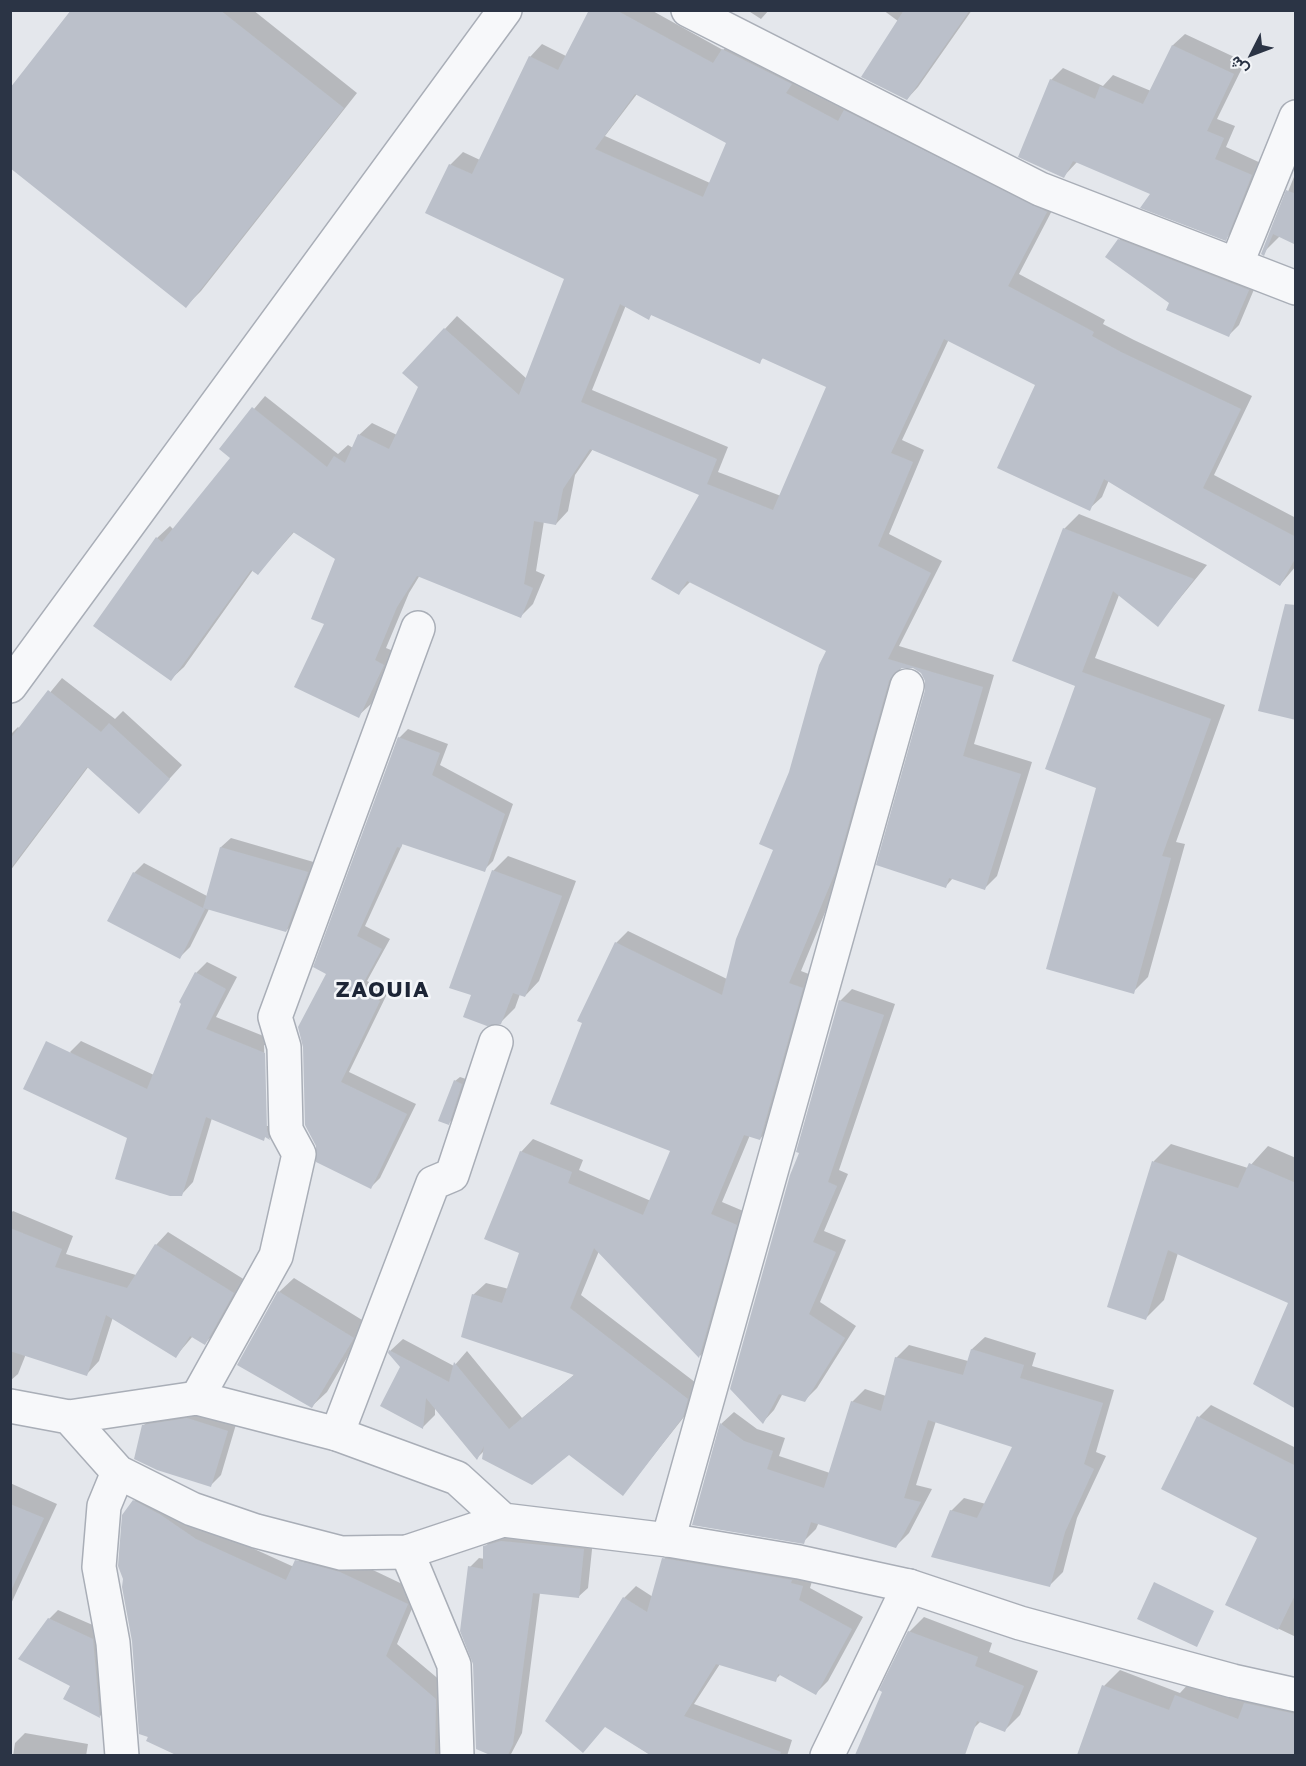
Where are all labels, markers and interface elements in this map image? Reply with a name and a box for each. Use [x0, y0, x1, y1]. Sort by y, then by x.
north arrow [1222, 24, 1282, 84]
text: ش [1225, 52, 1252, 80]
district label: ZAOUIA [336, 977, 430, 1003]

